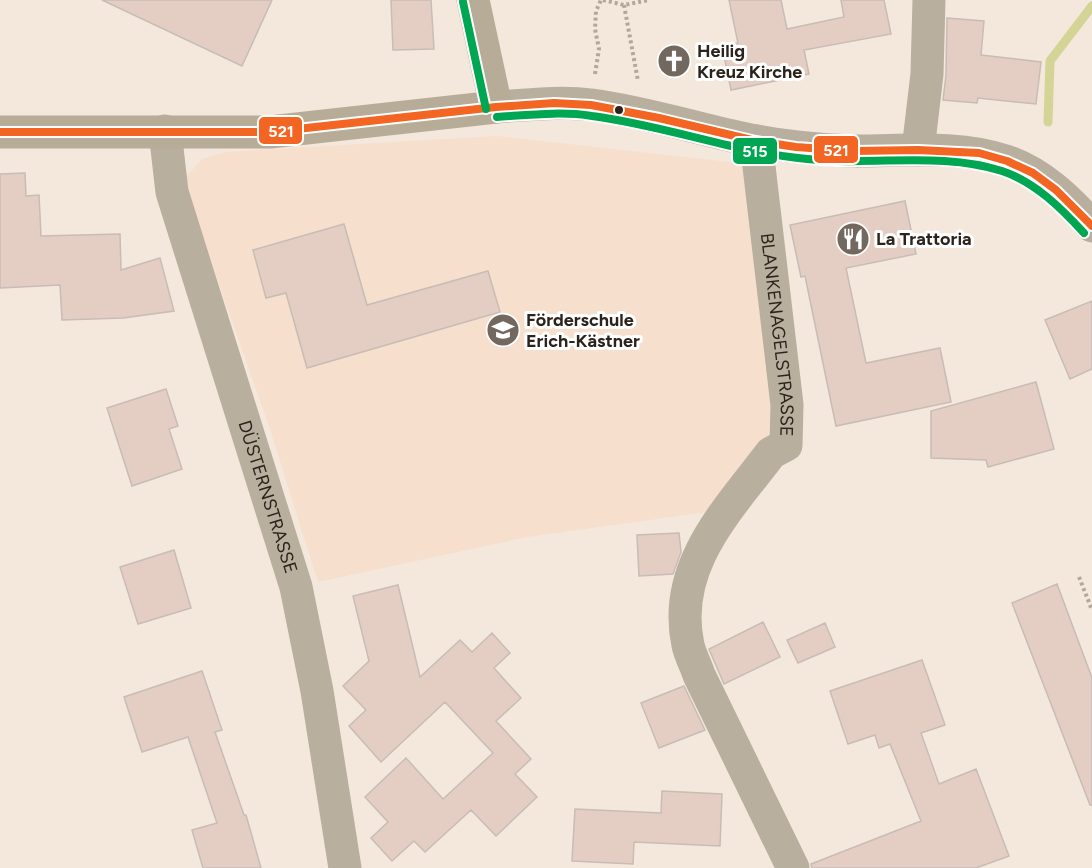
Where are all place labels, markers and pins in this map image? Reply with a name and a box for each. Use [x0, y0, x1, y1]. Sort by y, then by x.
place label: Heilig Kreuz Kirche [697, 40, 802, 83]
church icon: Heilig Kreuz Kirche [656, 43, 692, 79]
unlabelled marker [613, 104, 625, 116]
restaurant icon: La Trattoria [835, 221, 871, 257]
place label: La Trattoria [876, 228, 972, 250]
place label: Förderschule Erich-Kästner [526, 309, 640, 352]
school or university icon: Förderschule Erich-Kästner [485, 312, 521, 348]

